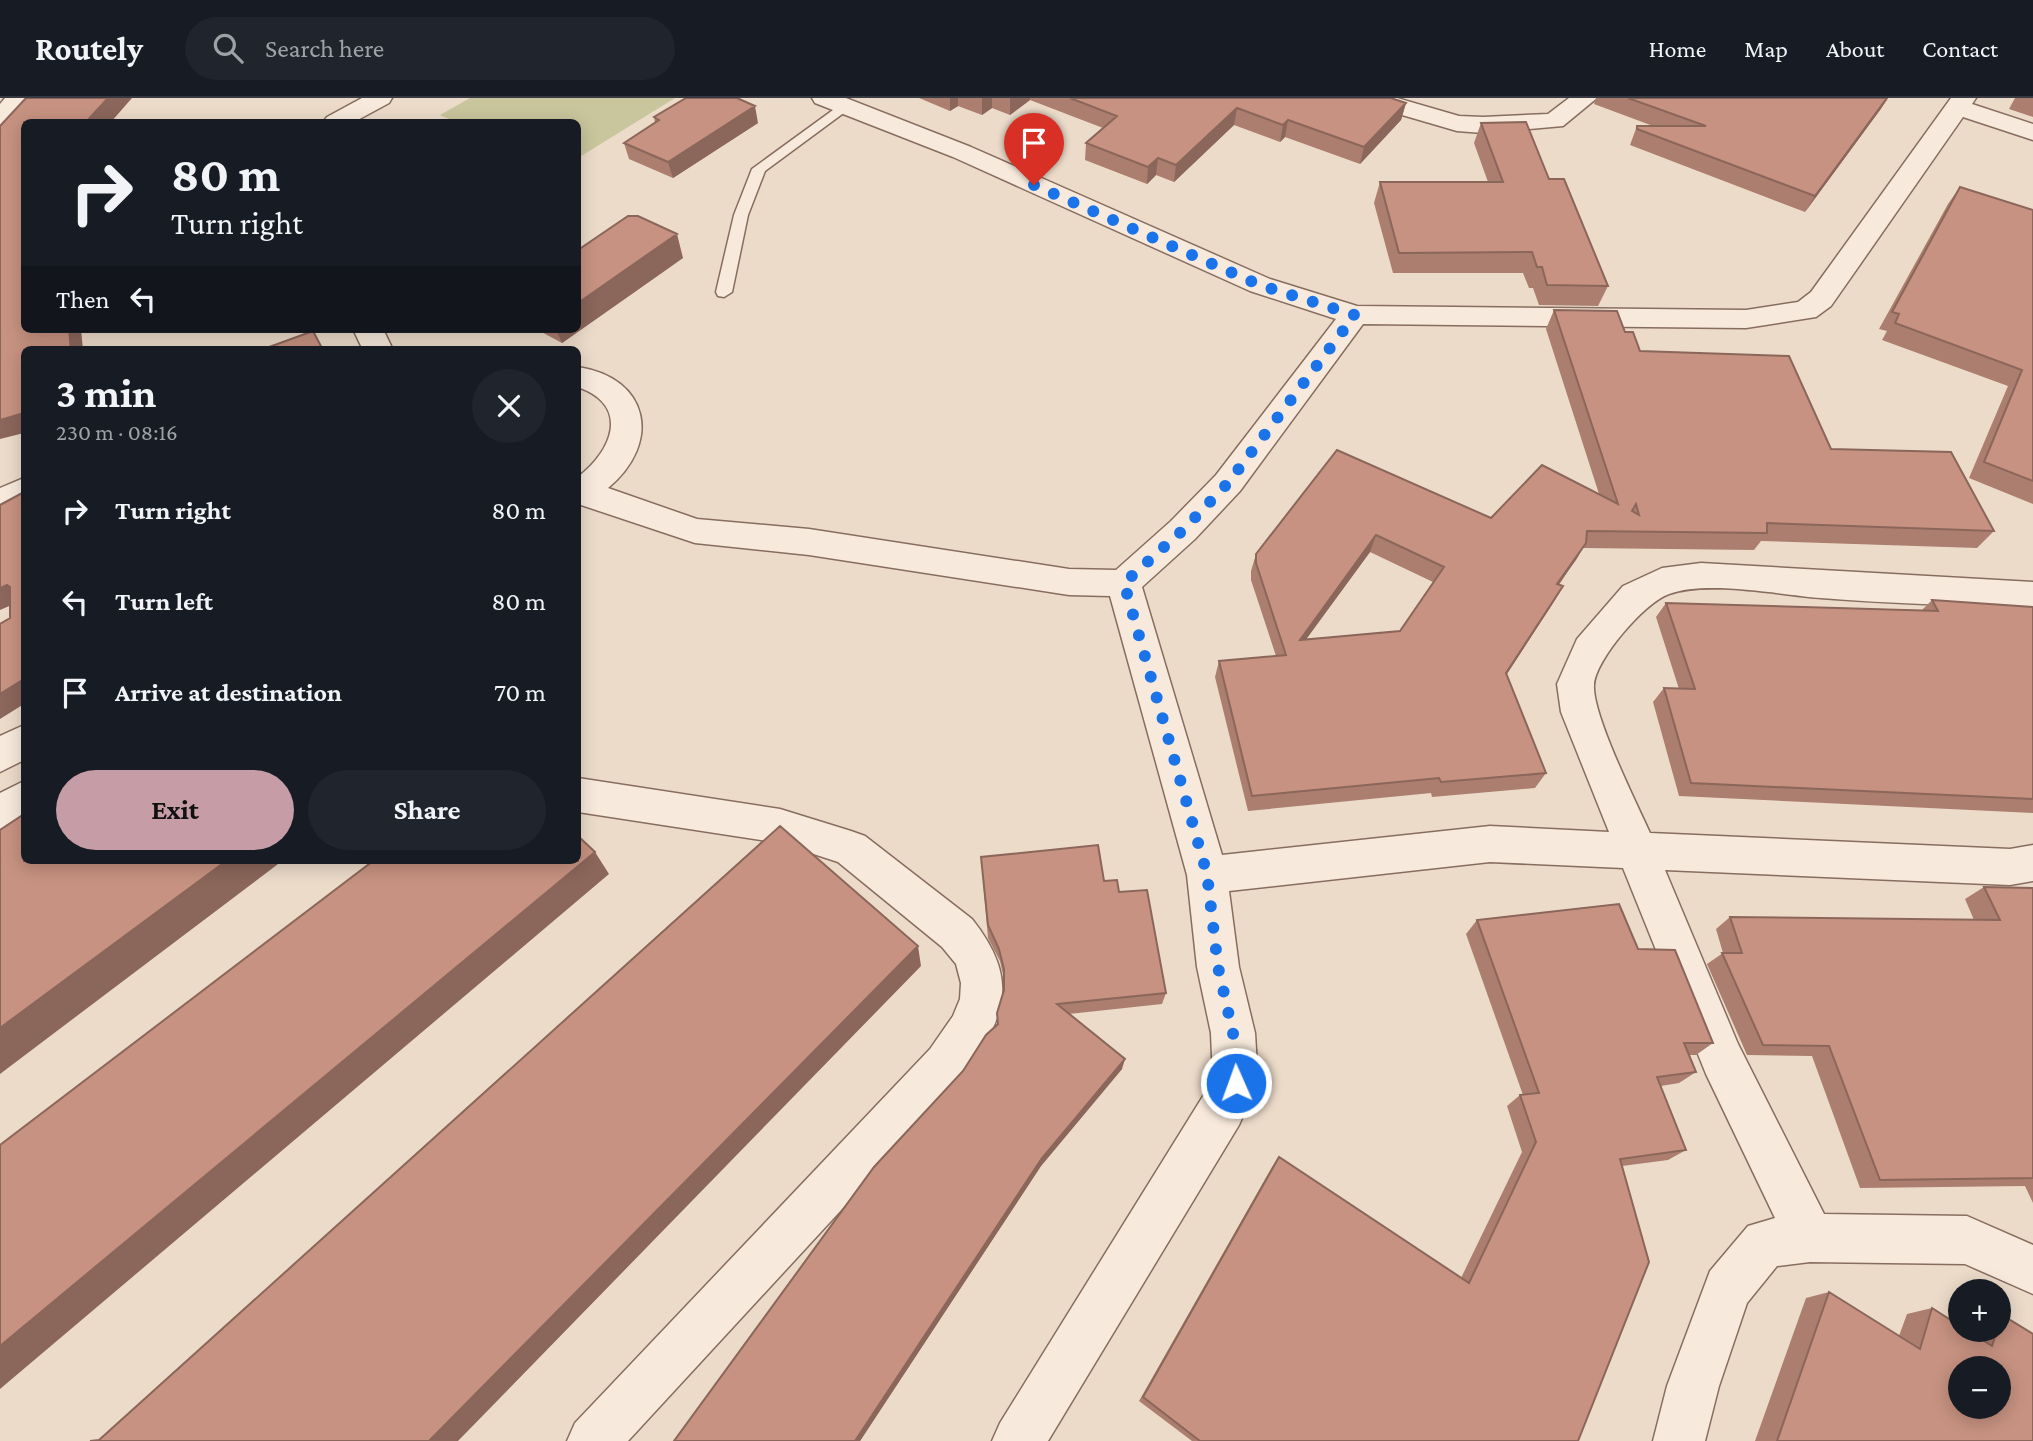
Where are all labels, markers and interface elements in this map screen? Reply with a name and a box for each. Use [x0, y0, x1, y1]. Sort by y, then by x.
search box [185, 17, 675, 80]
icon: search [209, 29, 247, 67]
text: Routely [35, 30, 143, 67]
text: Search here [265, 34, 384, 63]
text: Home [1649, 35, 1706, 62]
text: Map [1744, 35, 1788, 62]
text: About [1826, 35, 1884, 62]
text: Contact [1922, 35, 1998, 62]
pin [1004, 113, 1064, 185]
icon: arrive [1015, 124, 1053, 162]
icon: right [56, 147, 147, 238]
text: 80 m [171, 147, 280, 202]
text: Turn right [171, 205, 303, 241]
icon: left [124, 280, 162, 318]
text: Then [56, 285, 110, 314]
text: 3 min [56, 369, 156, 416]
button: close [472, 369, 546, 443]
text: 230 m · 08:16 [56, 419, 178, 445]
icon: right [56, 492, 94, 530]
text: Turn right [115, 496, 231, 525]
text: 80 m [492, 496, 546, 525]
icon: left [56, 583, 94, 621]
text: Turn left [115, 587, 213, 616]
text: 80 m [492, 587, 546, 616]
icon: arrive [56, 674, 94, 712]
text: Arrive at destination [115, 678, 342, 707]
text: 70 m [494, 678, 546, 707]
button: Exit [56, 770, 294, 850]
button: Share [308, 770, 546, 850]
position arrow [1199, 1046, 1273, 1120]
map controls [1948, 1279, 2011, 1419]
button: + [1948, 1279, 2011, 1342]
button: − [1948, 1356, 2011, 1419]

